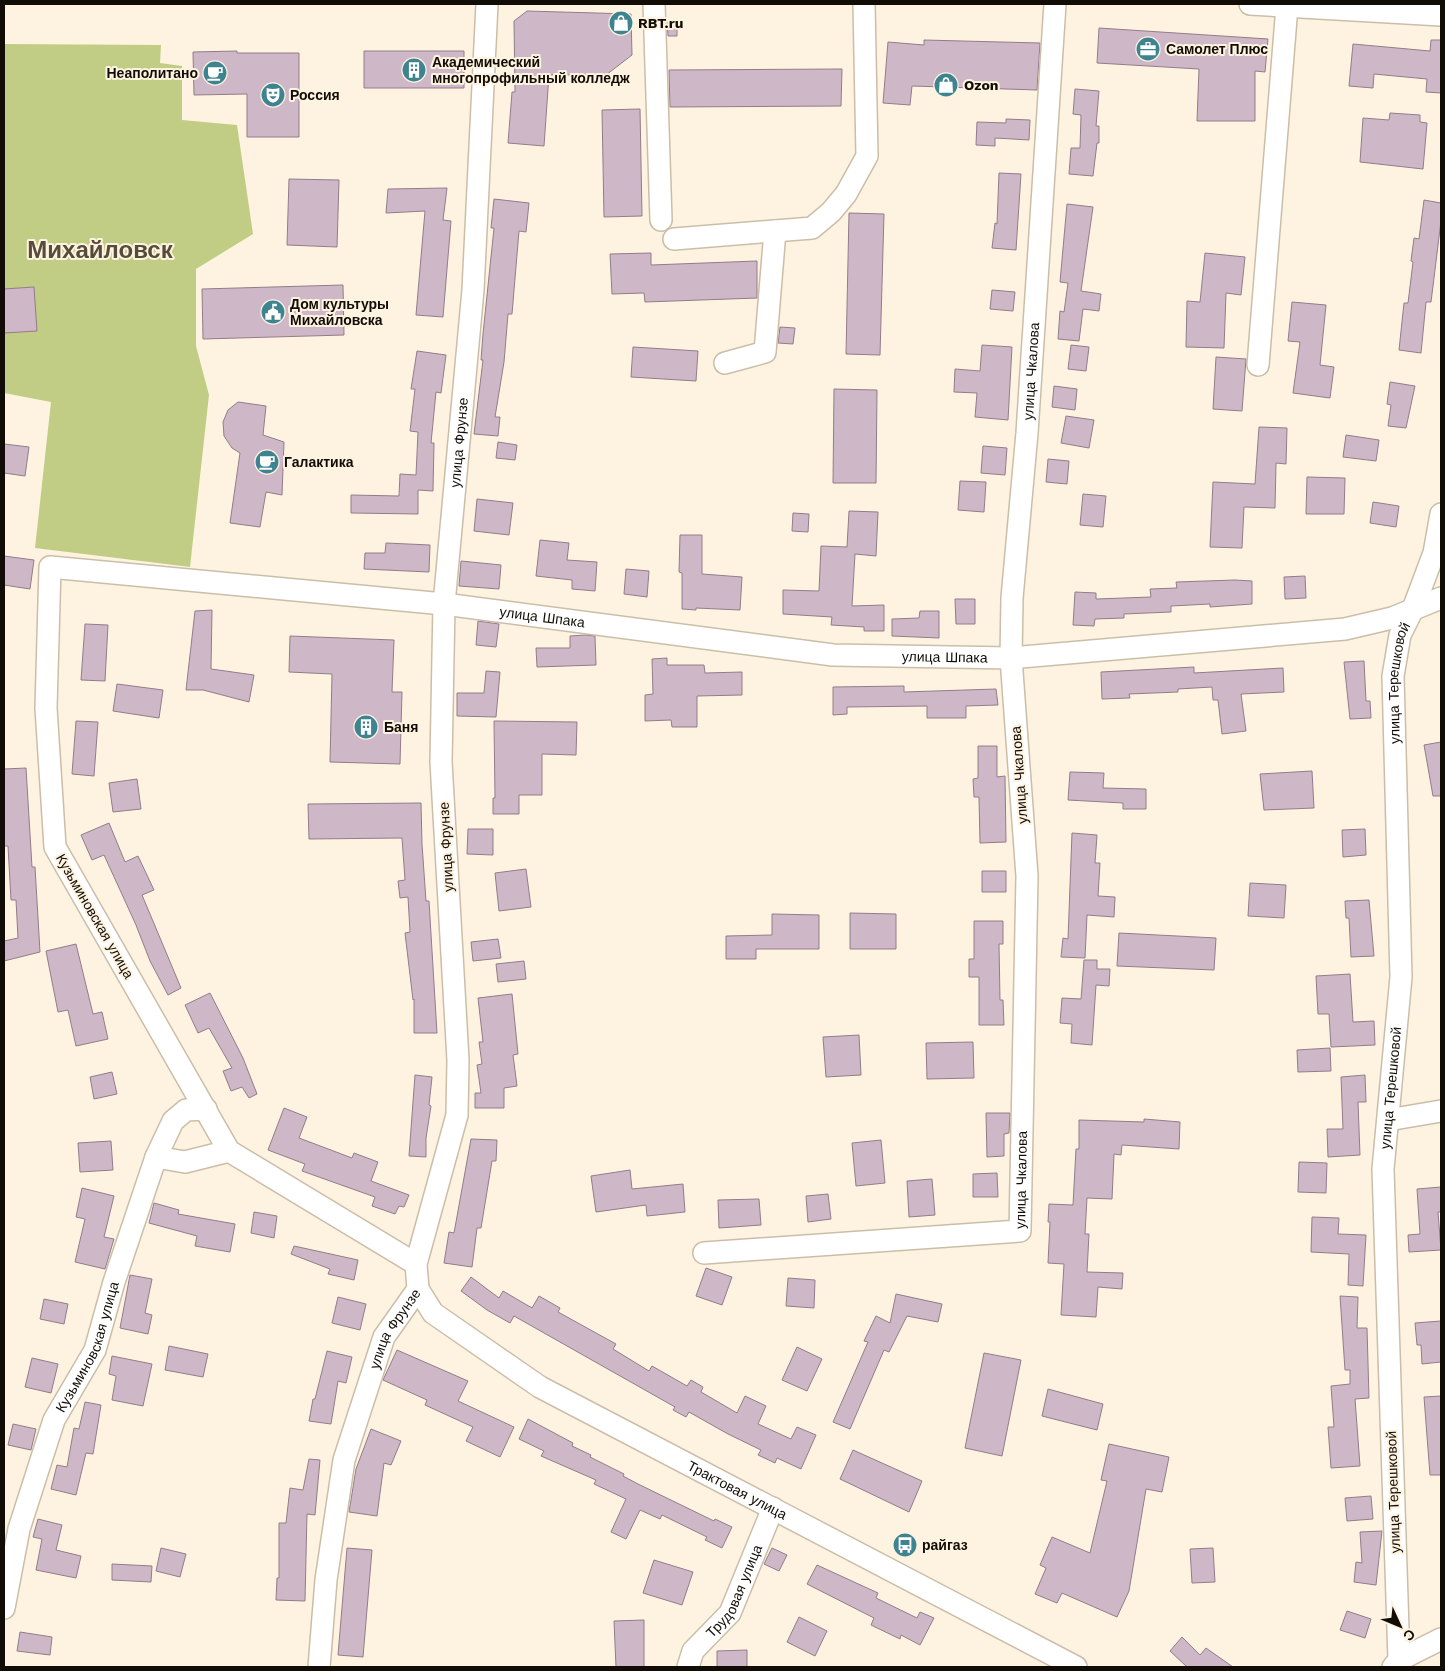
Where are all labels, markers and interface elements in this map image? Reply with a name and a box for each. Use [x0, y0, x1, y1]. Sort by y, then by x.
shop icon: RBT.ru [608, 10, 634, 36]
place label: RBT.ru [638, 15, 683, 31]
office icon: Самолет Плюс [1135, 36, 1161, 62]
place label: Самолет Плюс [1166, 41, 1268, 57]
place label: Академический многопрофильный колледж [432, 54, 631, 86]
building icon: Академический многопрофильный колледж [401, 57, 427, 83]
cafe icon: Неаполитано [202, 60, 228, 86]
place label: Неаполитано [107, 65, 198, 81]
shop icon: Ozon [933, 72, 959, 98]
place label: Ozon [964, 77, 999, 93]
theatre icon: Россия [260, 82, 286, 108]
place label: Россия [290, 87, 340, 103]
district label: Михайловск [27, 236, 174, 264]
place label: Дом культуры Михайловска [290, 296, 389, 328]
public building icon: Дом культуры Михайловска [260, 299, 286, 325]
street label: улица Чкалова [1020, 322, 1042, 421]
street label: улица Фрунзе [447, 397, 471, 488]
cafe icon: Галактика [254, 449, 280, 475]
place label: Галактика [284, 454, 354, 470]
street label: улица Шпака [499, 603, 586, 630]
street label: улица Терешковой [1385, 619, 1413, 744]
street label: улица Шпака [902, 648, 988, 666]
building icon: Баня [353, 714, 379, 740]
place label: Баня [384, 719, 418, 735]
street label: улица Чкалова [1008, 725, 1030, 824]
street label: улица Фрунзе [436, 801, 456, 893]
street label: Кузьминовская улица [53, 851, 137, 981]
street label: улица Терешковой [1377, 1026, 1404, 1150]
street label: улица Чкалова [1012, 1130, 1030, 1229]
street label: Кузьминовская улица [52, 1280, 122, 1415]
street label: улица Фрунзе [366, 1286, 424, 1371]
street label: улица Терешковой [1383, 1430, 1403, 1554]
street label: Трактовая улица [685, 1458, 790, 1523]
bus stop icon: райгаз [892, 1532, 918, 1558]
place label: райгаз [922, 1537, 968, 1553]
street label: Трудовая улица [703, 1542, 765, 1641]
north arrow [1375, 1601, 1425, 1651]
text: С [1400, 1626, 1419, 1644]

